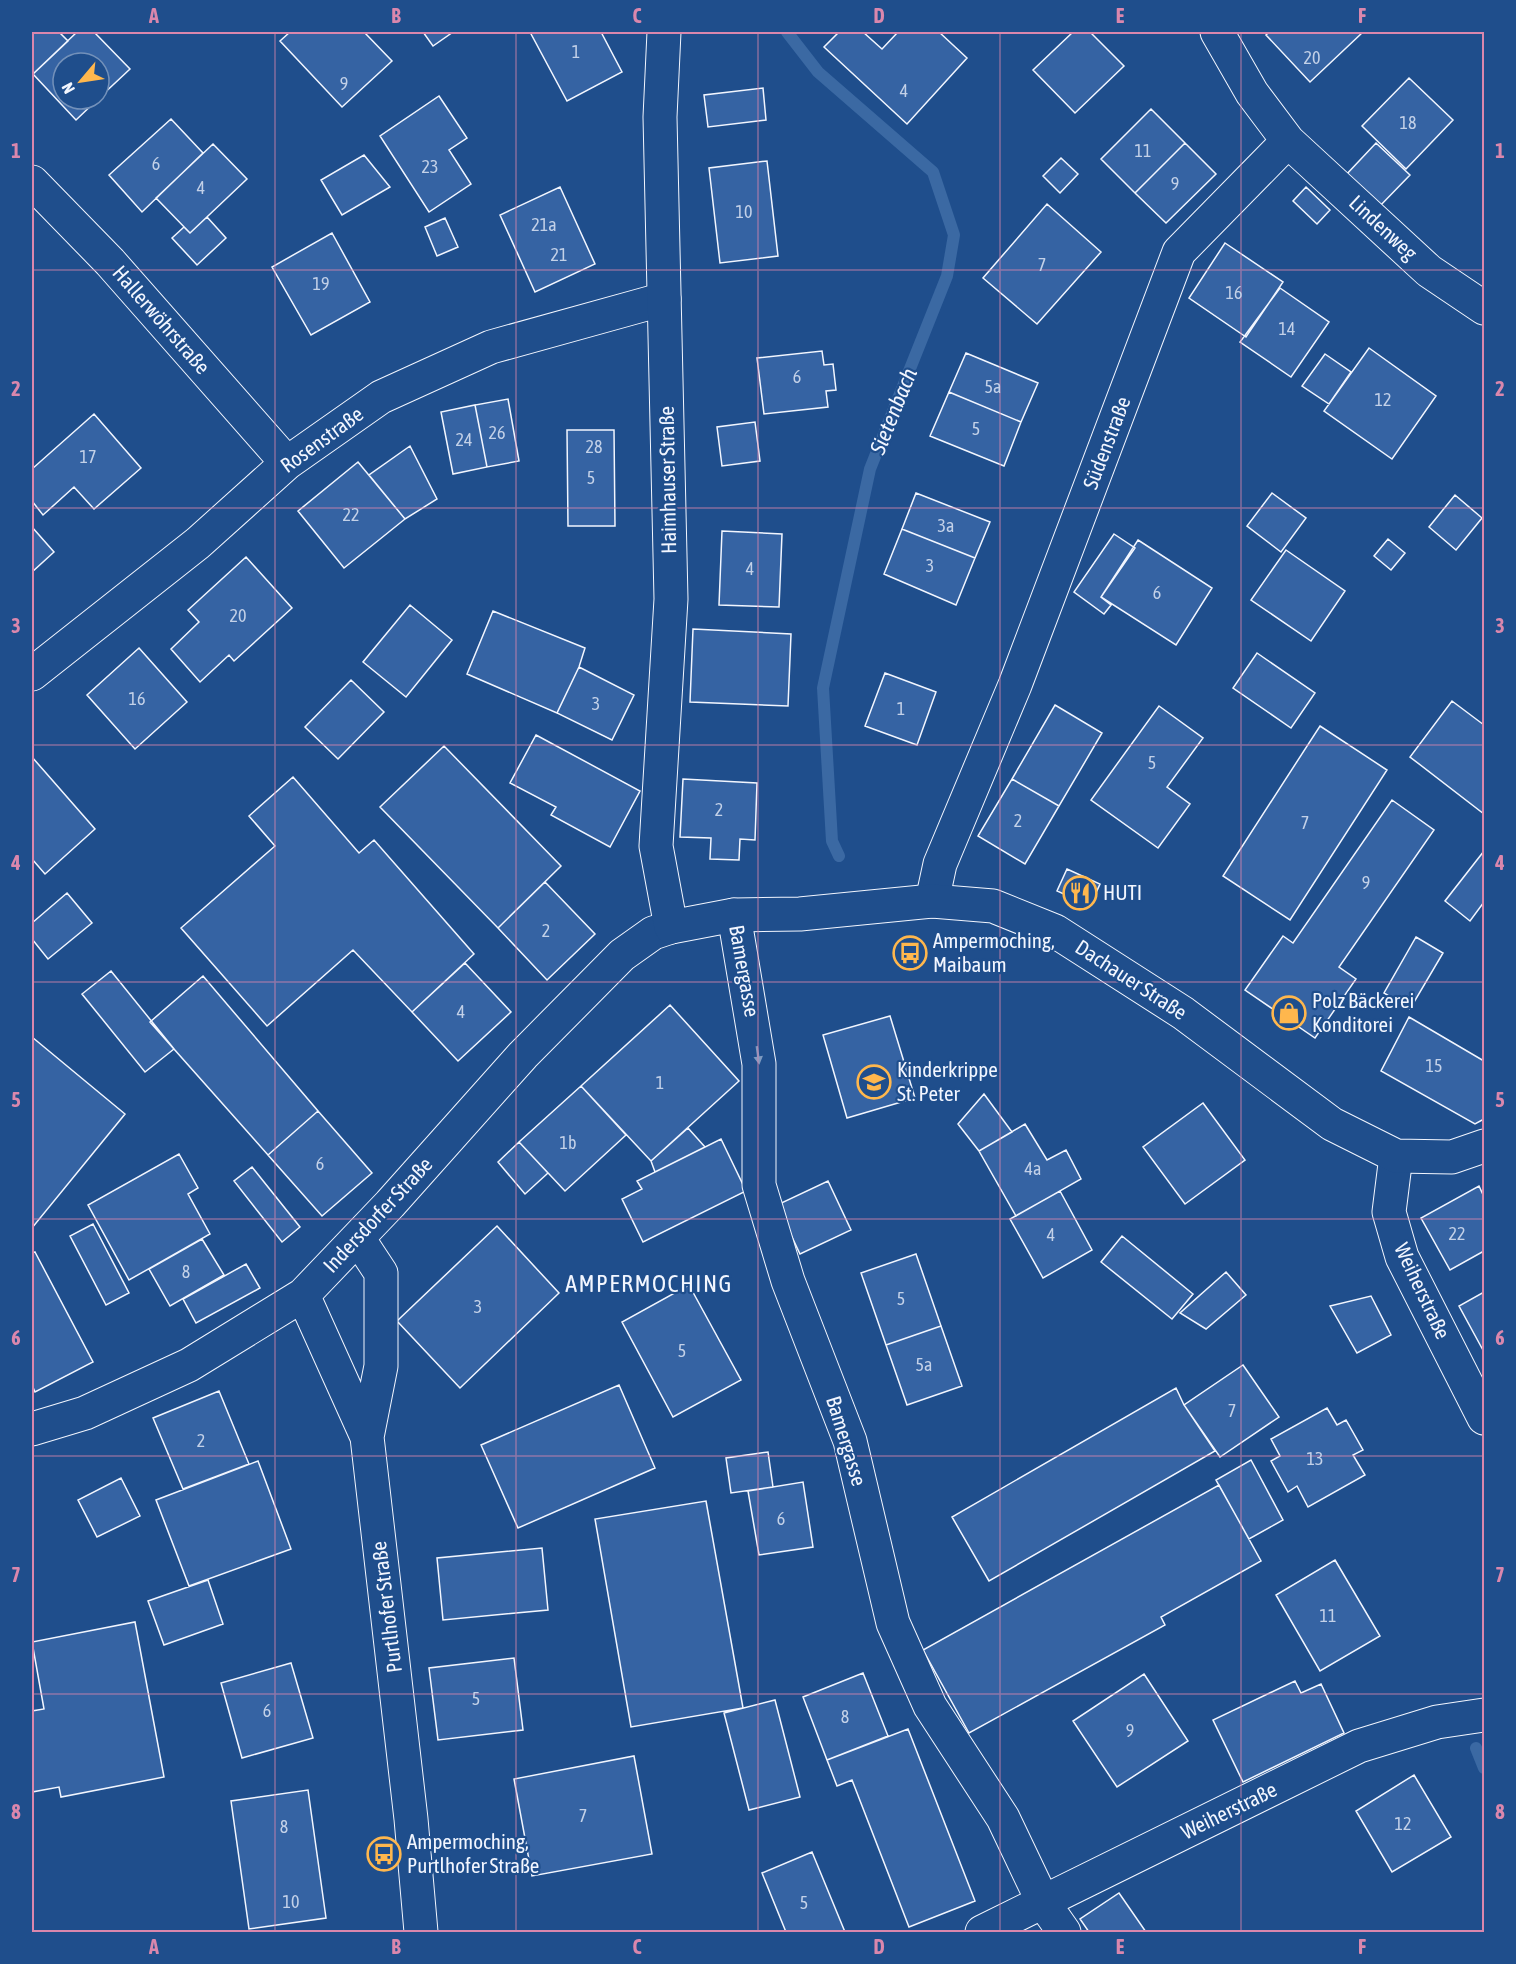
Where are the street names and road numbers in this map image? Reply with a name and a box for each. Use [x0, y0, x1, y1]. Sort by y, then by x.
street label: Lindenweg [1345, 190, 1422, 265]
street label: Hallerwöhrstraße [108, 260, 215, 378]
street label: Südenstraße [1077, 393, 1135, 492]
street label: Rosenstraße [276, 401, 367, 477]
street label: Haimhauser Straße [654, 406, 680, 554]
street label: Bamergasse [725, 923, 765, 1019]
street label: Dachauer Straße [1071, 934, 1192, 1024]
street label: Indersdorfer Straße [318, 1152, 437, 1277]
street label: Weiherstraße [1390, 1239, 1456, 1342]
street label: Bamergasse [822, 1393, 872, 1489]
street label: Purtlhofer Straße [366, 1540, 406, 1674]
street label: Weiherstraße [1177, 1777, 1280, 1844]

